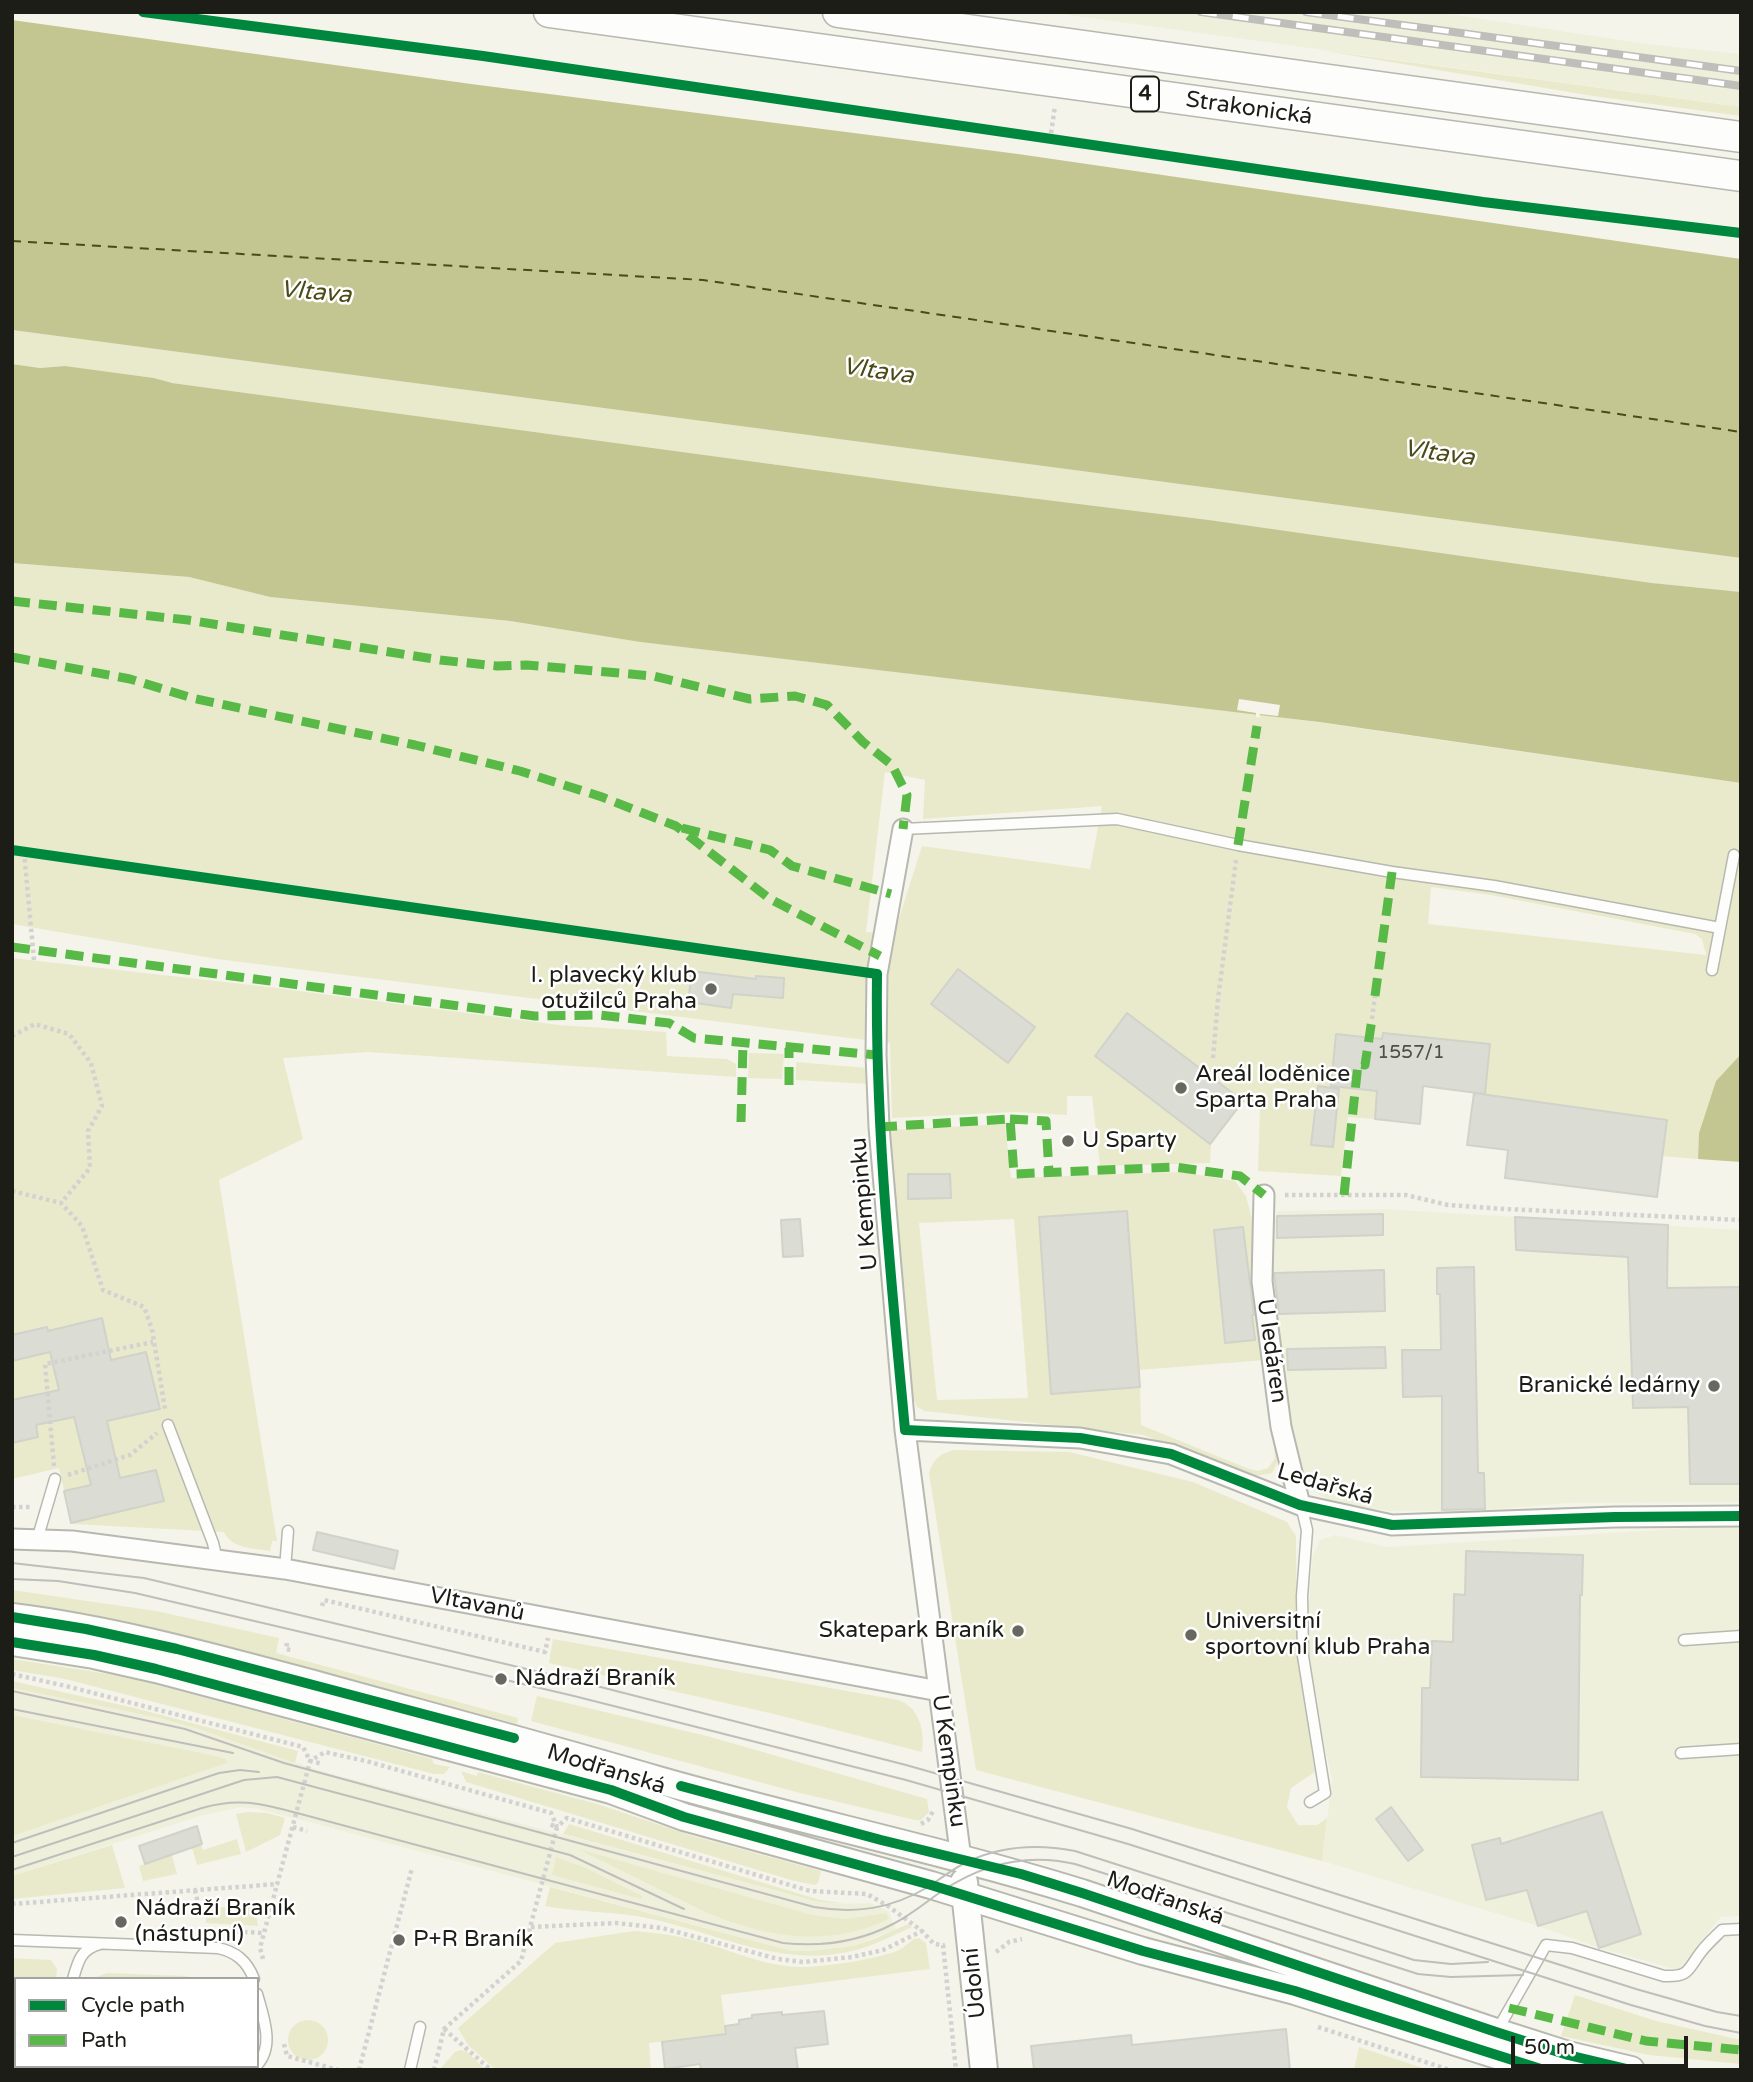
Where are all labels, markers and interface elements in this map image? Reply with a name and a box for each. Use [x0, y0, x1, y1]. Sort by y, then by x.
road number: 4 [1131, 76, 1159, 112]
street label: Strakonická [1184, 86, 1314, 132]
water label: Vltava [279, 276, 353, 310]
water label: Vltava [841, 353, 915, 391]
water label: Vltava [1402, 435, 1476, 473]
place label: I. plavecký klub otužilců Praha [531, 962, 697, 1016]
marker: I. plavecký klub otužilců Praha [703, 981, 719, 997]
house number: 1557/1 [1377, 1042, 1445, 1064]
place label: Areál loděnice Sparta Praha [1195, 1061, 1350, 1115]
marker: Areál loděnice Sparta Praha [1173, 1080, 1189, 1096]
place label: U Sparty [1082, 1127, 1177, 1155]
marker: U Sparty [1060, 1133, 1076, 1149]
street label: U Kempinku [845, 1136, 885, 1272]
street label: U ledáren [1250, 1297, 1292, 1405]
place label: Branické ledárny [1518, 1372, 1700, 1400]
marker: Branické ledárny [1706, 1378, 1722, 1394]
street label: Ledařská [1274, 1458, 1376, 1512]
street label: Vltavanů [427, 1582, 527, 1628]
place label: Universitní sportovní klub Praha [1205, 1608, 1430, 1662]
place label: Skatepark Braník [819, 1617, 1004, 1645]
marker: Skatepark Braník [1010, 1623, 1026, 1639]
marker: Universitní sportovní klub Praha [1183, 1627, 1199, 1643]
place label: Nádraží Braník [515, 1665, 676, 1693]
marker: Nádraží Braník [493, 1671, 509, 1687]
street label: U Kempinku [925, 1693, 971, 1829]
street label: Modřanská [543, 1739, 669, 1801]
street label: Modřanská [1103, 1866, 1227, 1932]
place label: Nádraží Braník (nástupní) [135, 1895, 296, 1949]
marker: Nádraží Braník (nástupní) [113, 1914, 129, 1930]
place label: P+R Braník [413, 1926, 534, 1954]
marker: P+R Braník [391, 1932, 407, 1948]
street label: Údolní [958, 1946, 992, 2020]
legend [14, 1977, 259, 2068]
text: Cycle path [81, 1993, 185, 2018]
scale bar [1515, 2022, 1692, 2066]
text: Path [81, 2028, 127, 2053]
text: 50 m [1524, 2035, 1575, 2060]

